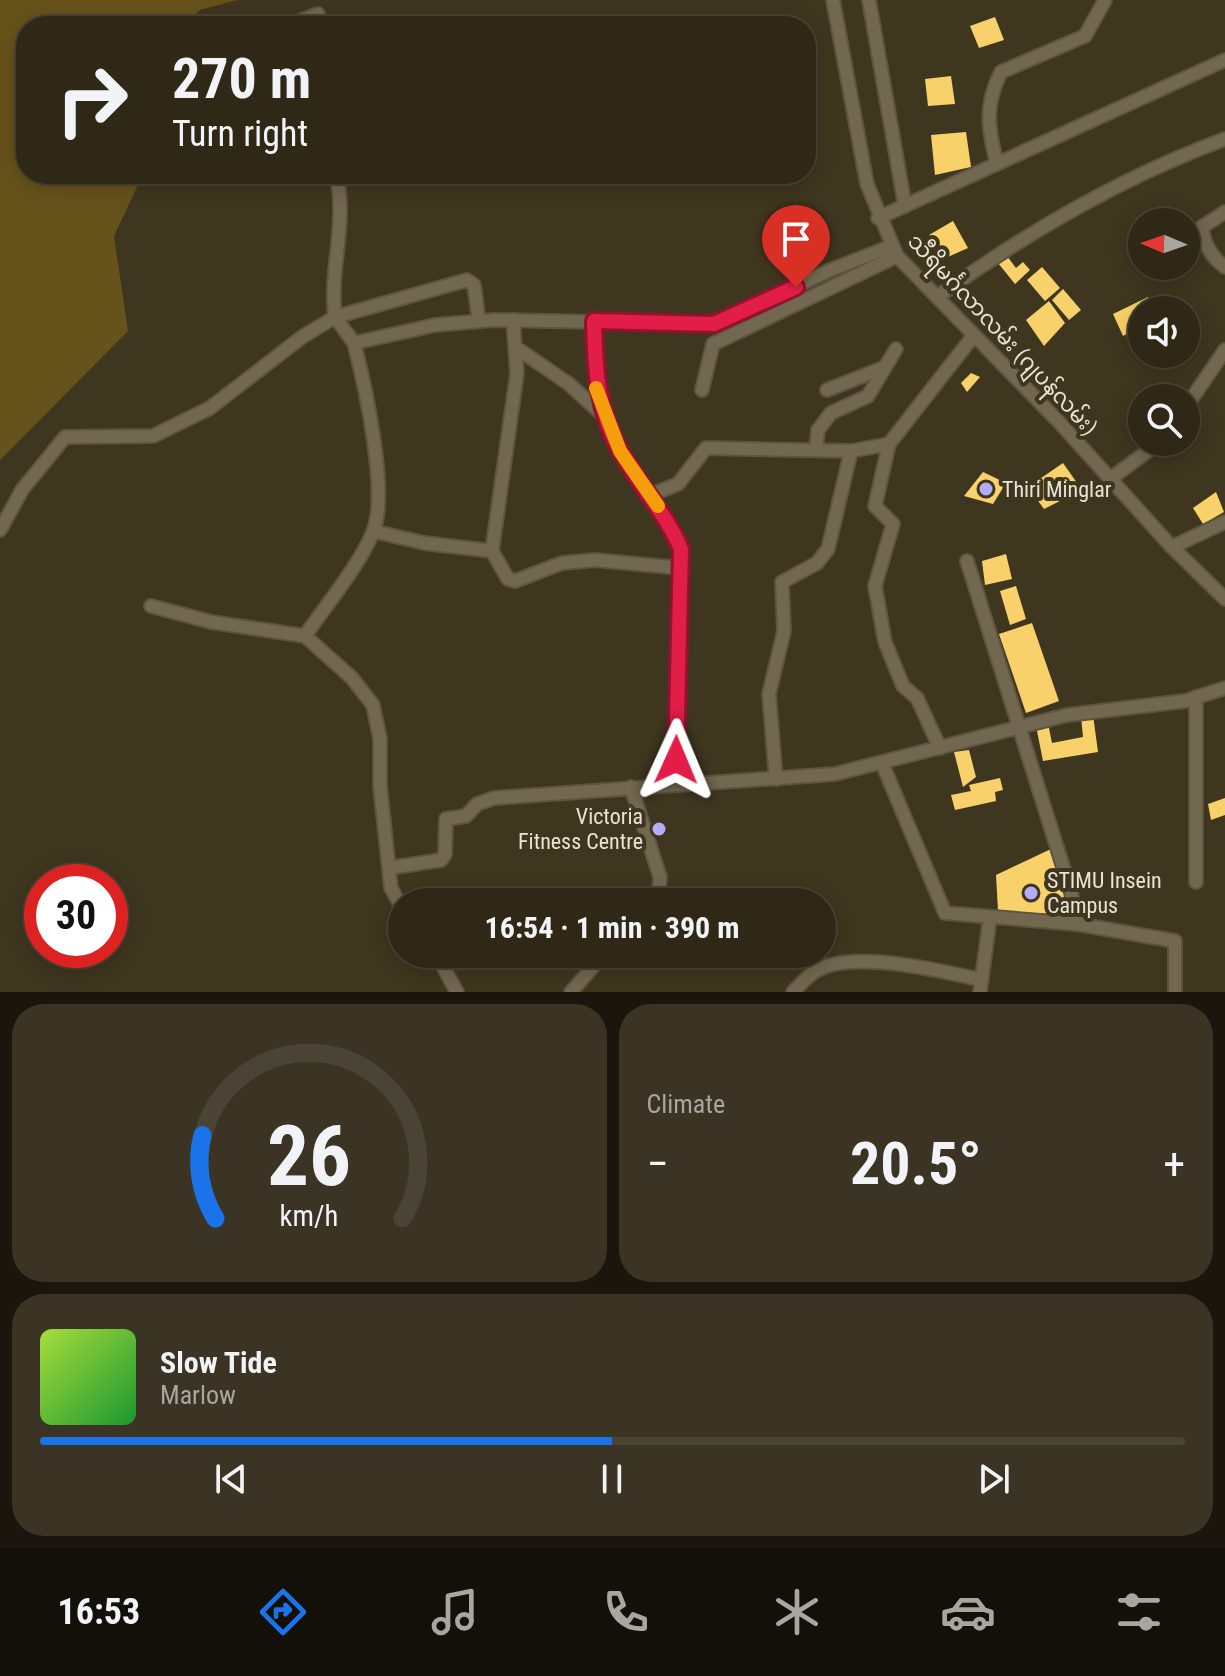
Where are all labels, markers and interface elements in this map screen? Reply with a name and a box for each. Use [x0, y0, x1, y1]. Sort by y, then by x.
text: 270 m [172, 46, 311, 112]
icon: right [40, 48, 144, 152]
text: Turn right [172, 113, 308, 155]
pin [762, 205, 830, 287]
north arrow [1128, 208, 1200, 280]
map controls [1128, 208, 1200, 456]
icon: arrive [774, 217, 818, 261]
street label: သီရိမင်္ဂလာလမ်း (ဂျပန်လမ်း) [899, 227, 1105, 444]
button: sound [1128, 296, 1200, 368]
button: search [1128, 384, 1200, 456]
place label: Thiri Minglar [1002, 477, 1112, 502]
marker: Thiri Minglar [977, 480, 995, 498]
position arrow [634, 718, 718, 802]
place label: Victoria Fitness Centre [518, 804, 643, 854]
marker: Victoria Fitness Centre [650, 820, 668, 838]
speed limit sign: 30 [24, 864, 128, 968]
place label: STIMU Insein Campus [1047, 868, 1162, 918]
marker: STIMU Insein Campus [1022, 884, 1040, 902]
text: 16:54 · 1 min · 390 m [485, 910, 739, 945]
text: Climate [647, 1089, 725, 1119]
text: 26 [267, 1108, 351, 1205]
text: 20.5° [850, 1128, 982, 1199]
text: − [647, 1138, 669, 1190]
text: + [1163, 1138, 1185, 1190]
text: km/h [280, 1199, 339, 1233]
text: Slow Tide [160, 1345, 277, 1380]
text: Marlow [160, 1380, 236, 1410]
icon: previous [209, 1457, 253, 1501]
icon: pause [590, 1457, 634, 1501]
icon: next [972, 1457, 1016, 1501]
icon: directions [255, 1584, 311, 1640]
icon: music [427, 1584, 483, 1640]
icon: phone [598, 1584, 654, 1640]
icon: climate [769, 1584, 825, 1640]
icon: car [940, 1584, 996, 1640]
icon: filters [1111, 1584, 1167, 1640]
text: 16:53 [58, 1591, 140, 1633]

